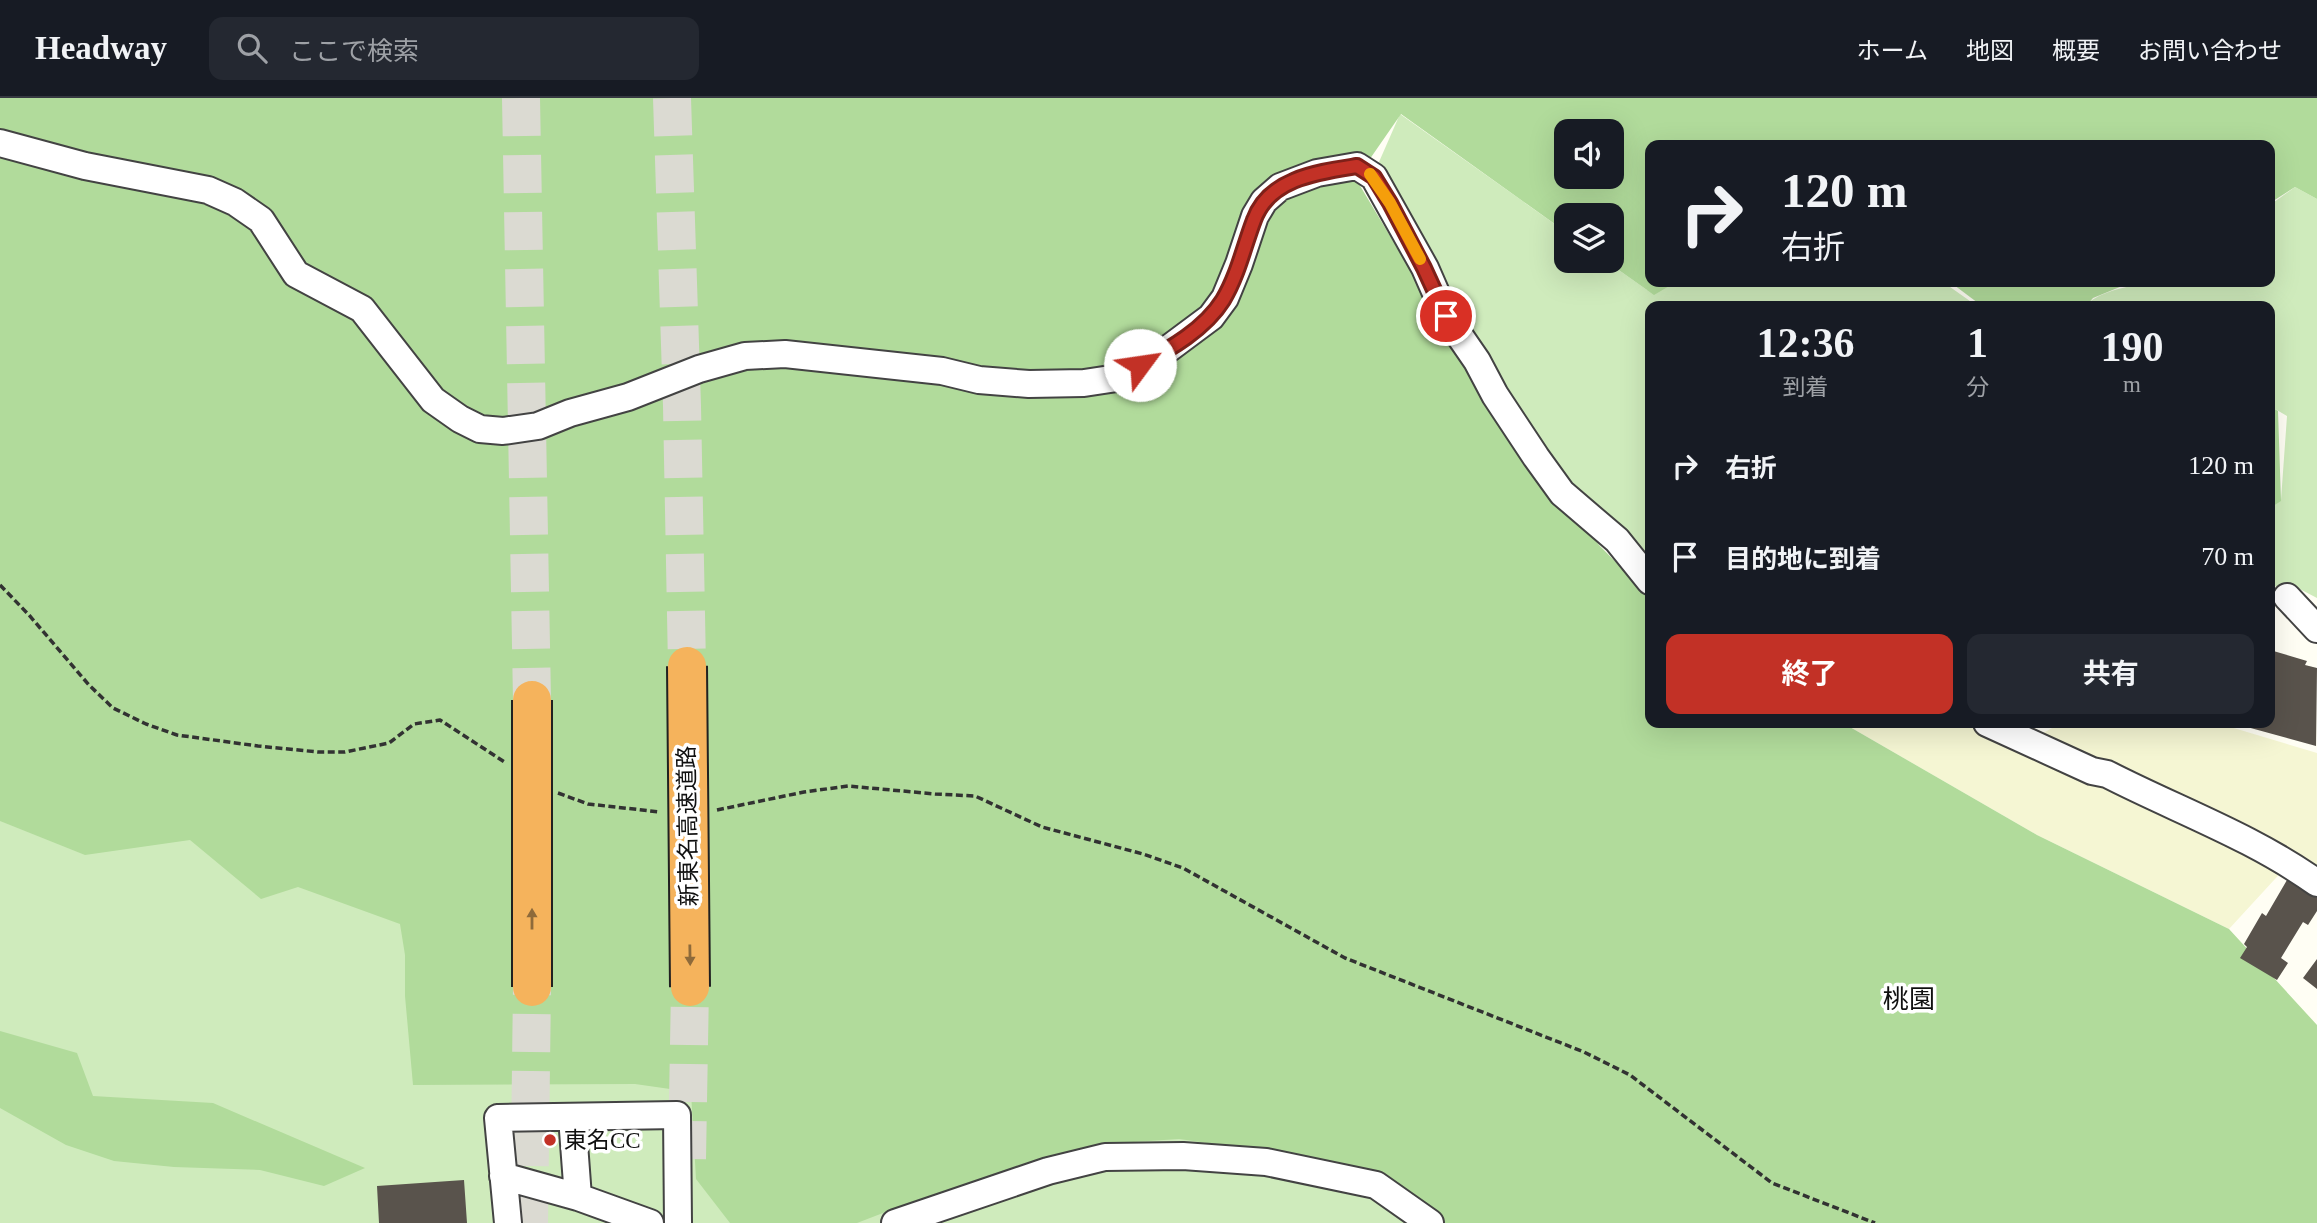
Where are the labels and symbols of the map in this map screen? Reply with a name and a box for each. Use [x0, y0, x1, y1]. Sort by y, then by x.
pin [1416, 286, 1476, 346]
position arrow [1103, 328, 1177, 402]
street label: 新東名高速道路 [674, 745, 702, 907]
one-way arrow [526, 908, 538, 930]
one-way arrow [684, 944, 696, 966]
district label: 桃園 [1883, 985, 1935, 1014]
place label: 東名CC [564, 1128, 641, 1153]
marker: 東名CC [542, 1132, 558, 1148]

